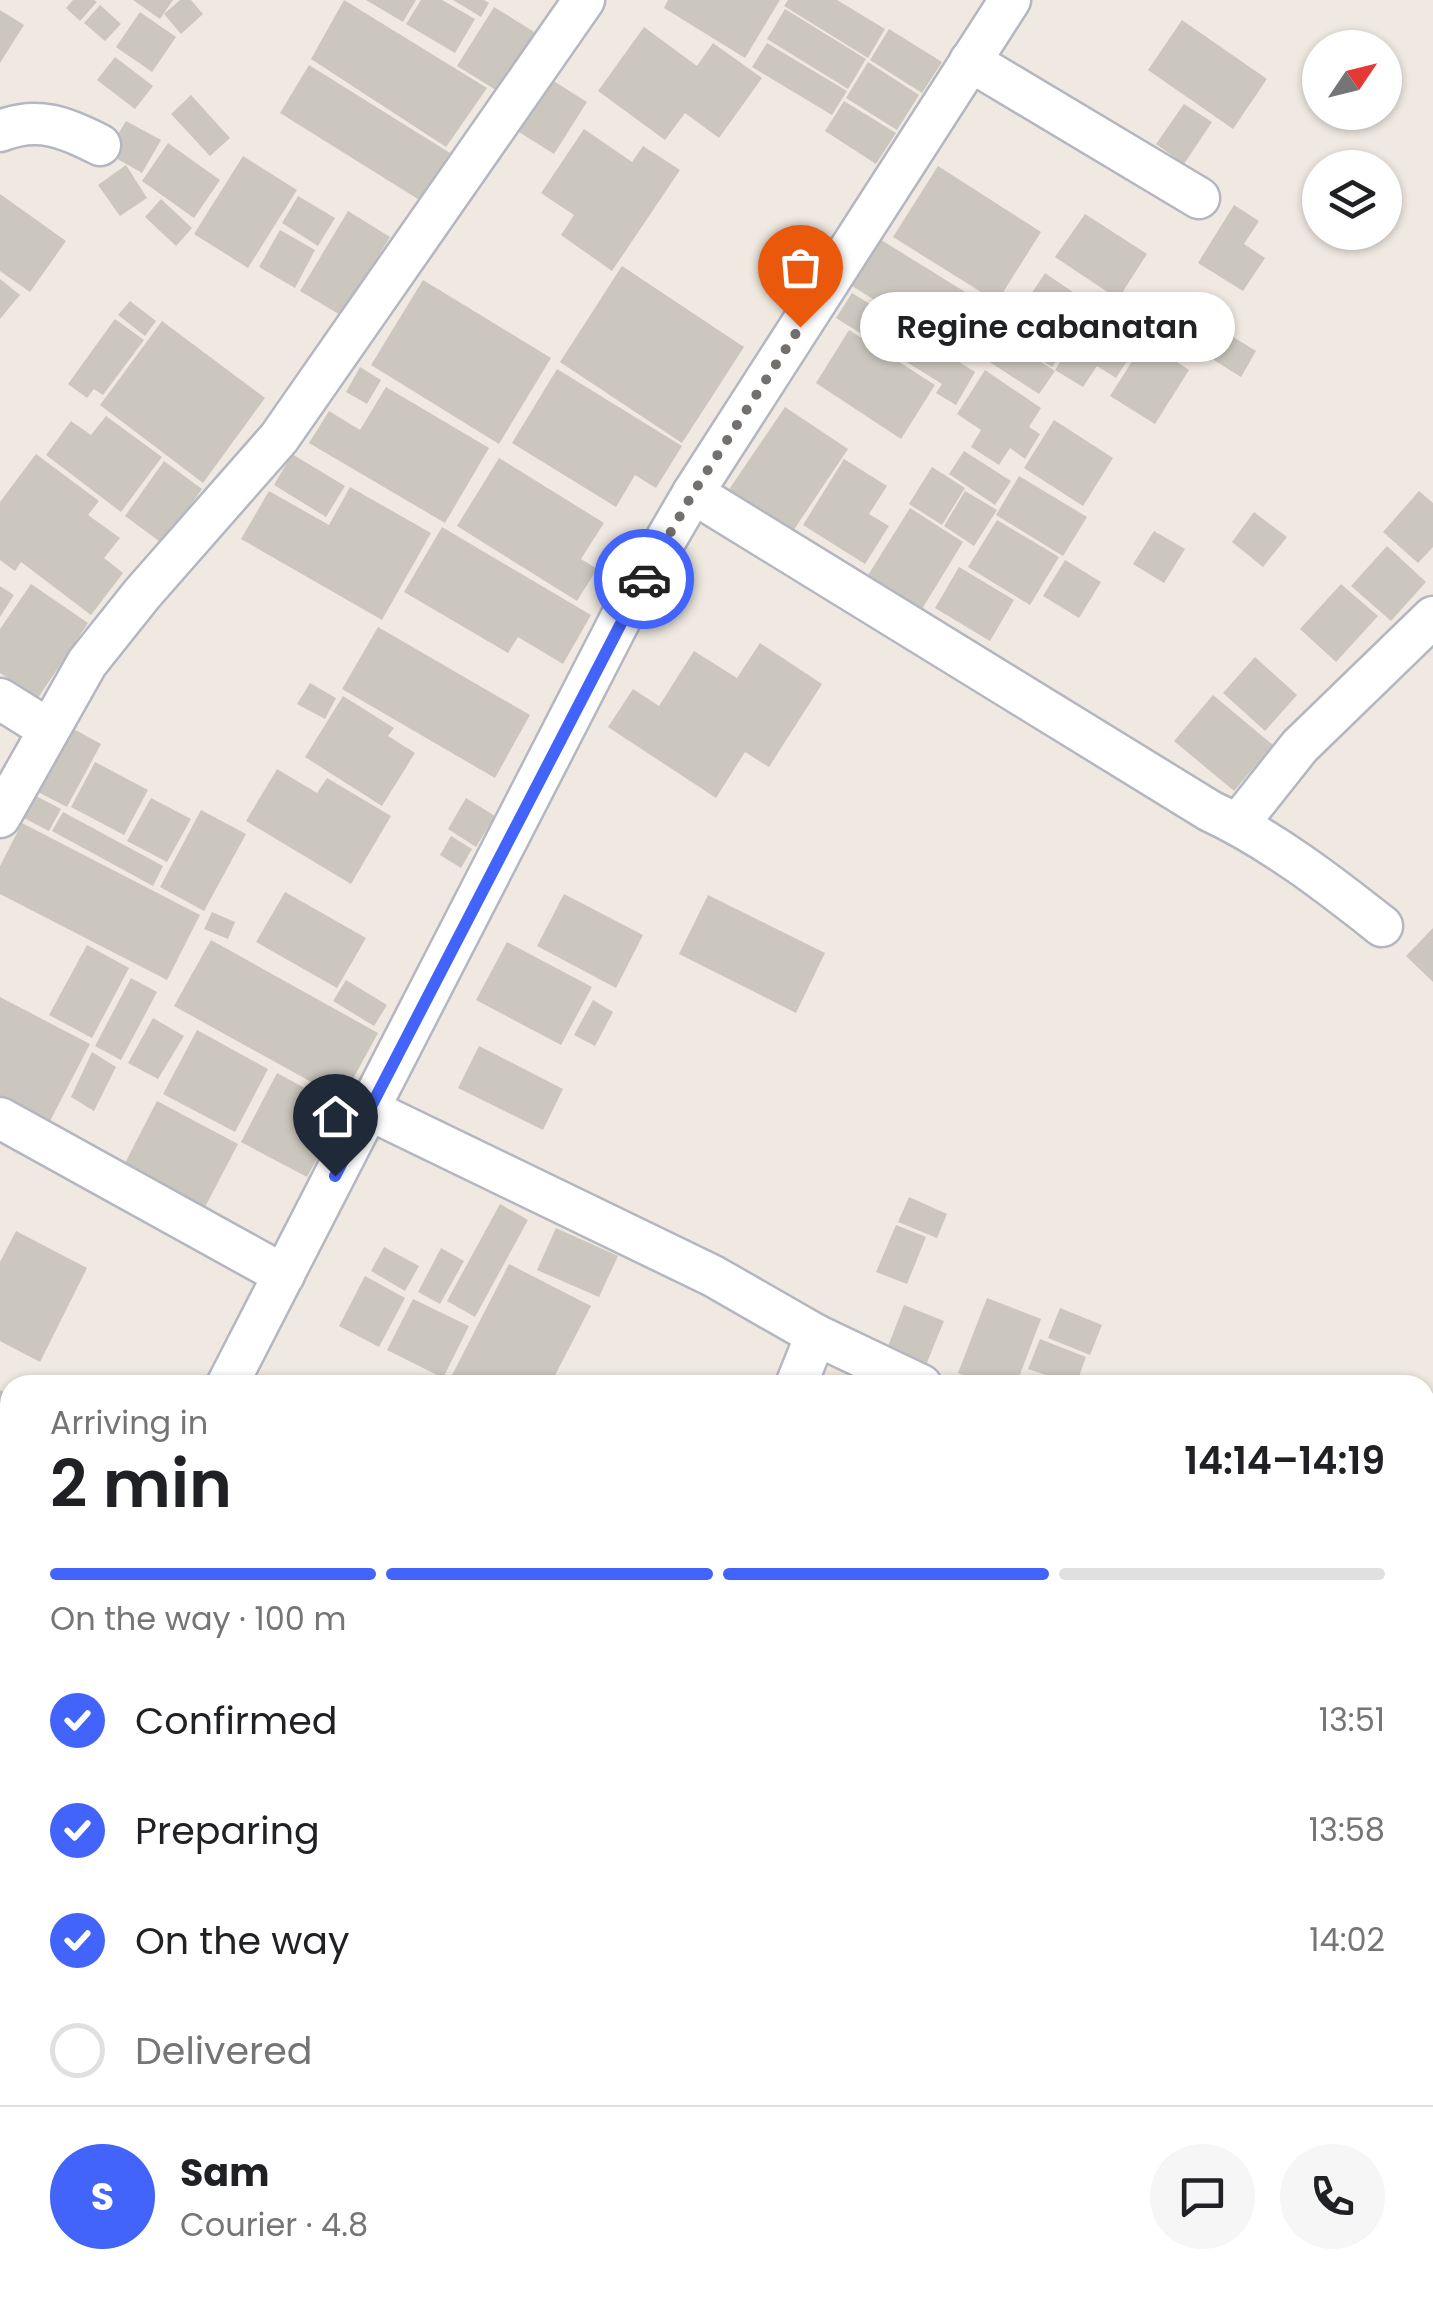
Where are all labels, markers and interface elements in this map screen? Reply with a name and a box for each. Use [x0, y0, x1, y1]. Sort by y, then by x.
north arrow [1302, 30, 1402, 130]
map controls [1302, 30, 1402, 250]
button: layers [1302, 150, 1402, 250]
pin [758, 225, 843, 328]
icon: bag [773, 240, 828, 295]
callout: Regine cabanatan [860, 292, 1235, 362]
text: Regine cabanatan [897, 304, 1198, 349]
courier [594, 529, 694, 629]
icon: car [617, 552, 672, 607]
pin [293, 1074, 378, 1177]
icon: home [308, 1089, 363, 1144]
text: Arriving in [50, 1400, 208, 1445]
text: 14:14–14:19 [1184, 1434, 1385, 1487]
text: 2 min [50, 1439, 232, 1530]
text: On the way · 100 m [50, 1596, 346, 1641]
icon: check [50, 1693, 105, 1748]
text: Confirmed [135, 1694, 337, 1747]
text: 13:51 [1319, 1697, 1385, 1742]
icon: check [50, 1803, 105, 1858]
text: Preparing [135, 1804, 320, 1857]
text: 13:58 [1309, 1807, 1385, 1852]
icon: check [50, 1913, 105, 1968]
text: On the way [135, 1914, 349, 1967]
text: 14:02 [1309, 1917, 1385, 1962]
text: Delivered [135, 2024, 312, 2077]
button: chat [1150, 2144, 1255, 2249]
button: phone [1280, 2144, 1385, 2249]
text: Sam [180, 2146, 269, 2199]
text: S [91, 2170, 114, 2223]
text: Courier · 4.8 [180, 2202, 368, 2247]

